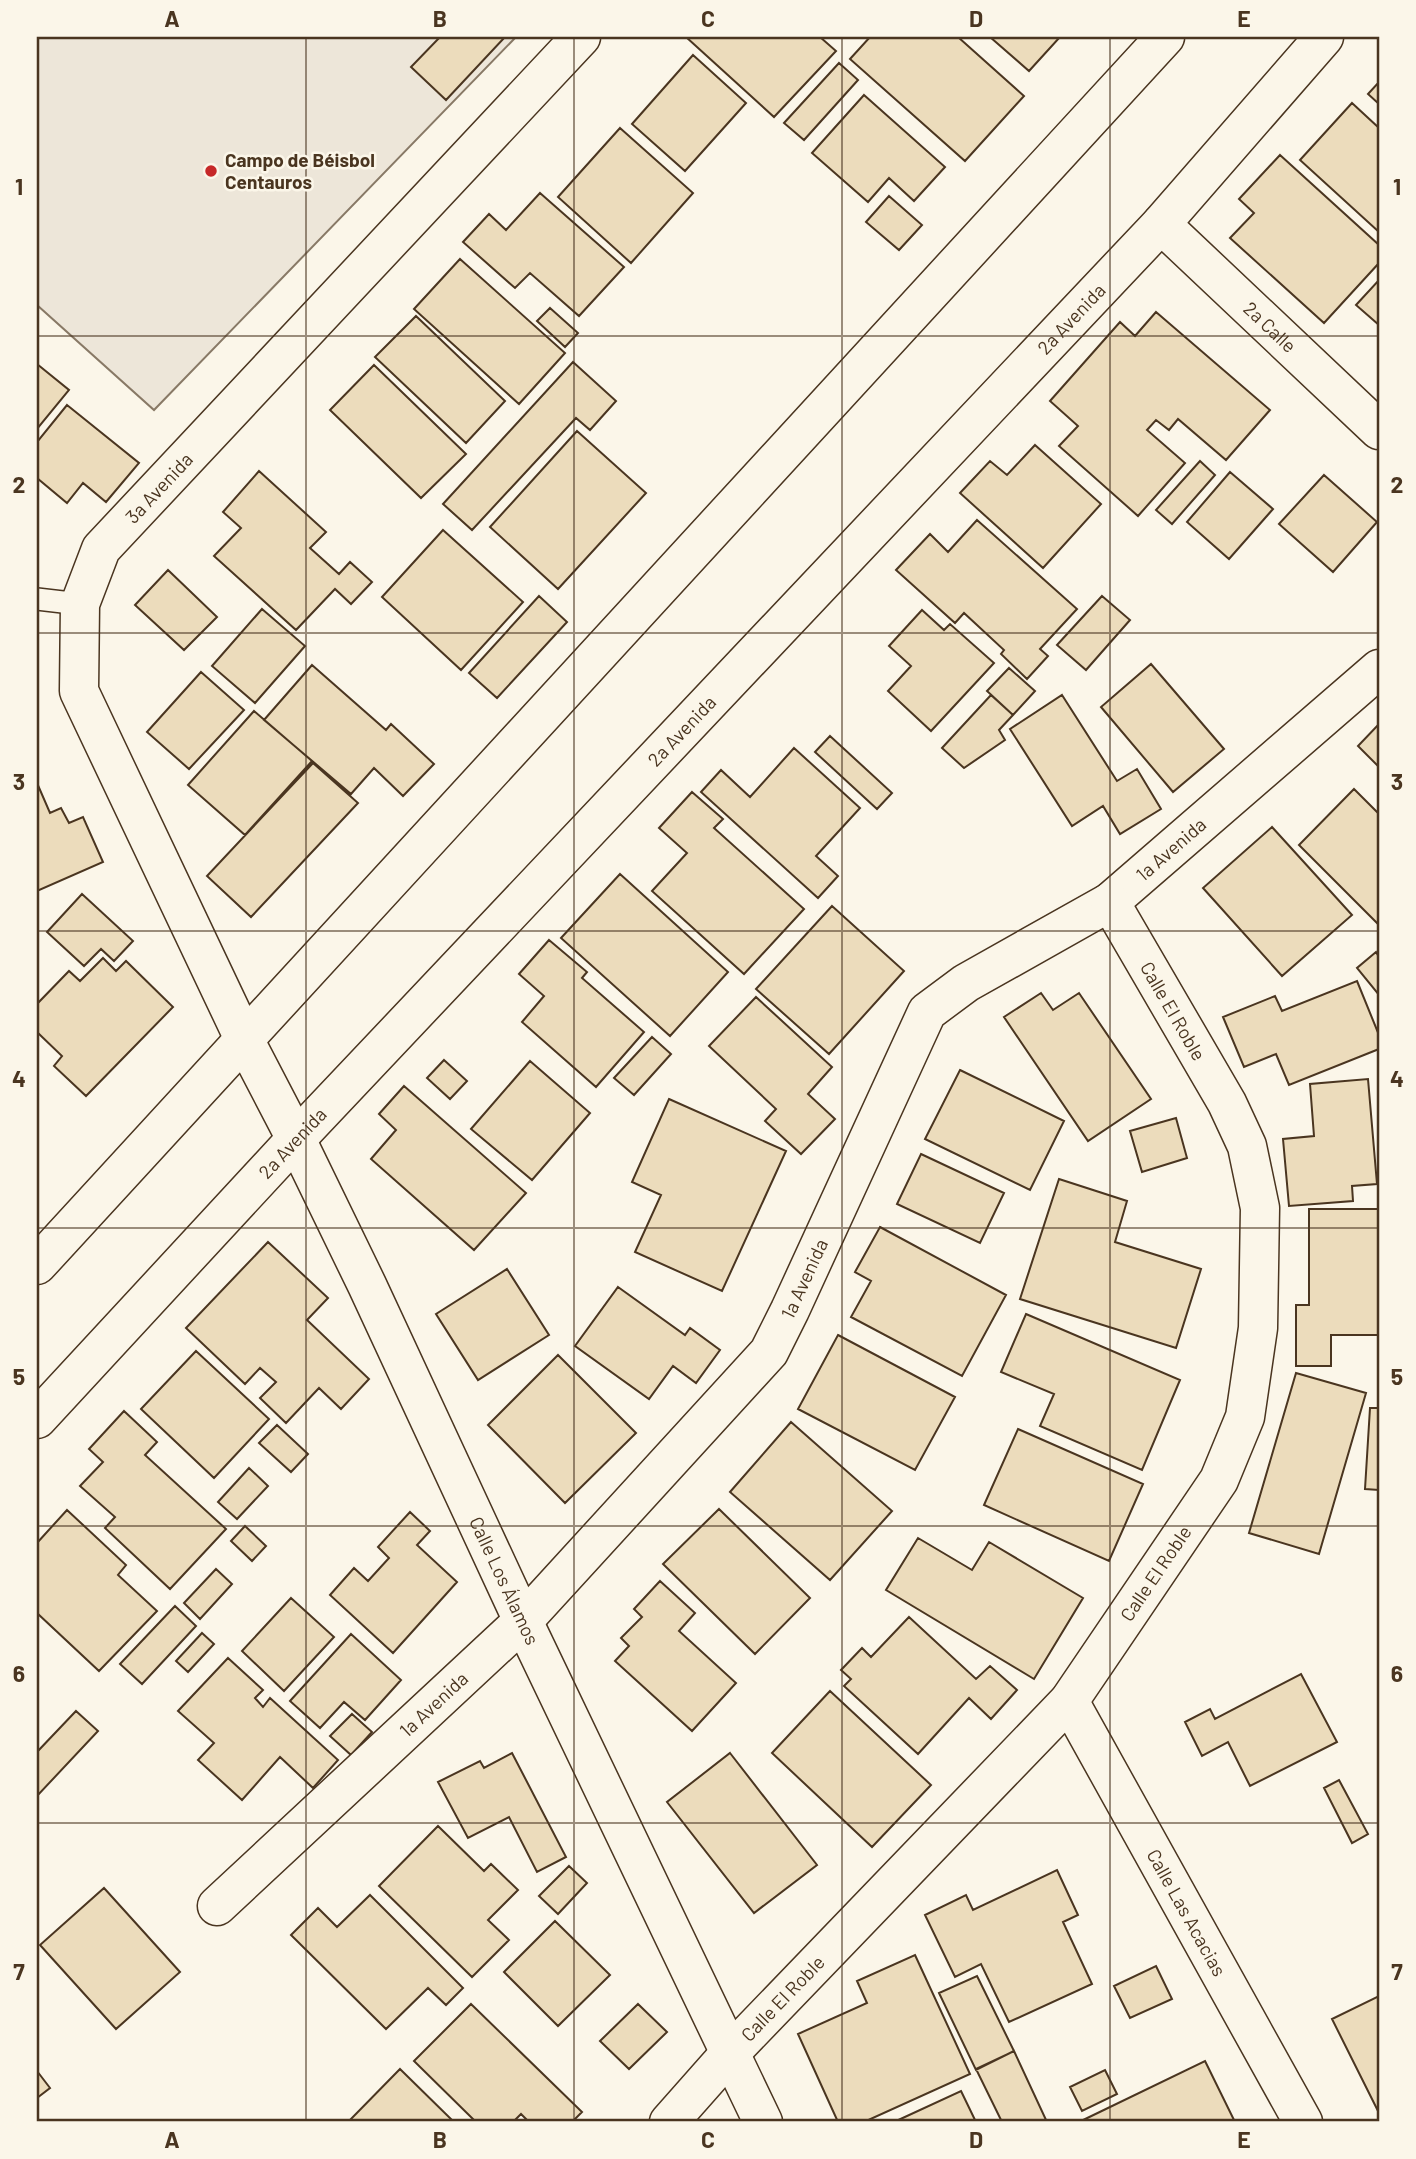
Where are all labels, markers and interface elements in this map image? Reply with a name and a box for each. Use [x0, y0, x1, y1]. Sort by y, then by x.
text: A [164, 4, 180, 32]
text: B [433, 4, 447, 32]
text: C [701, 4, 715, 32]
text: D [969, 4, 983, 32]
text: E [1237, 4, 1251, 32]
place label: Campo de Béisbol Centauros [225, 148, 375, 193]
marker: Campo de Béisbol Centauros [203, 163, 219, 179]
text: 1 [15, 172, 23, 200]
text: 1 [1393, 172, 1401, 200]
street label: 2a Avenida [1032, 278, 1110, 359]
street label: 2a Calle [1239, 296, 1301, 357]
street label: 3a Avenida [120, 448, 197, 528]
text: 2 [13, 470, 25, 498]
text: 2 [1391, 470, 1403, 498]
street label: 2a Avenida [643, 690, 720, 771]
text: 3 [13, 767, 25, 795]
text: 3 [1391, 767, 1403, 795]
street label: 1a Avenida [1131, 812, 1210, 885]
street label: Calle El Roble [1136, 957, 1211, 1064]
text: 4 [12, 1064, 26, 1092]
text: 4 [1390, 1064, 1404, 1092]
street label: 2a Avenida [253, 1102, 331, 1183]
street label: 1a Avenida [776, 1235, 832, 1322]
text: 5 [13, 1362, 25, 1390]
text: 5 [1391, 1362, 1403, 1390]
street label: Calle Los Álamos [465, 1513, 545, 1648]
street label: Calle El Roble [1115, 1521, 1196, 1625]
text: 6 [13, 1659, 25, 1687]
text: 6 [1391, 1659, 1403, 1687]
street label: 1a Avenida [394, 1666, 472, 1741]
street label: Calle Las Acacias [1143, 1845, 1232, 1980]
street label: Calle El Roble [736, 1950, 829, 2046]
text: 7 [13, 1957, 25, 1985]
text: 7 [1391, 1957, 1403, 1985]
text: A [164, 2125, 180, 2153]
text: B [433, 2125, 447, 2153]
text: C [701, 2125, 715, 2153]
text: D [969, 2125, 983, 2153]
text: E [1237, 2125, 1251, 2153]

